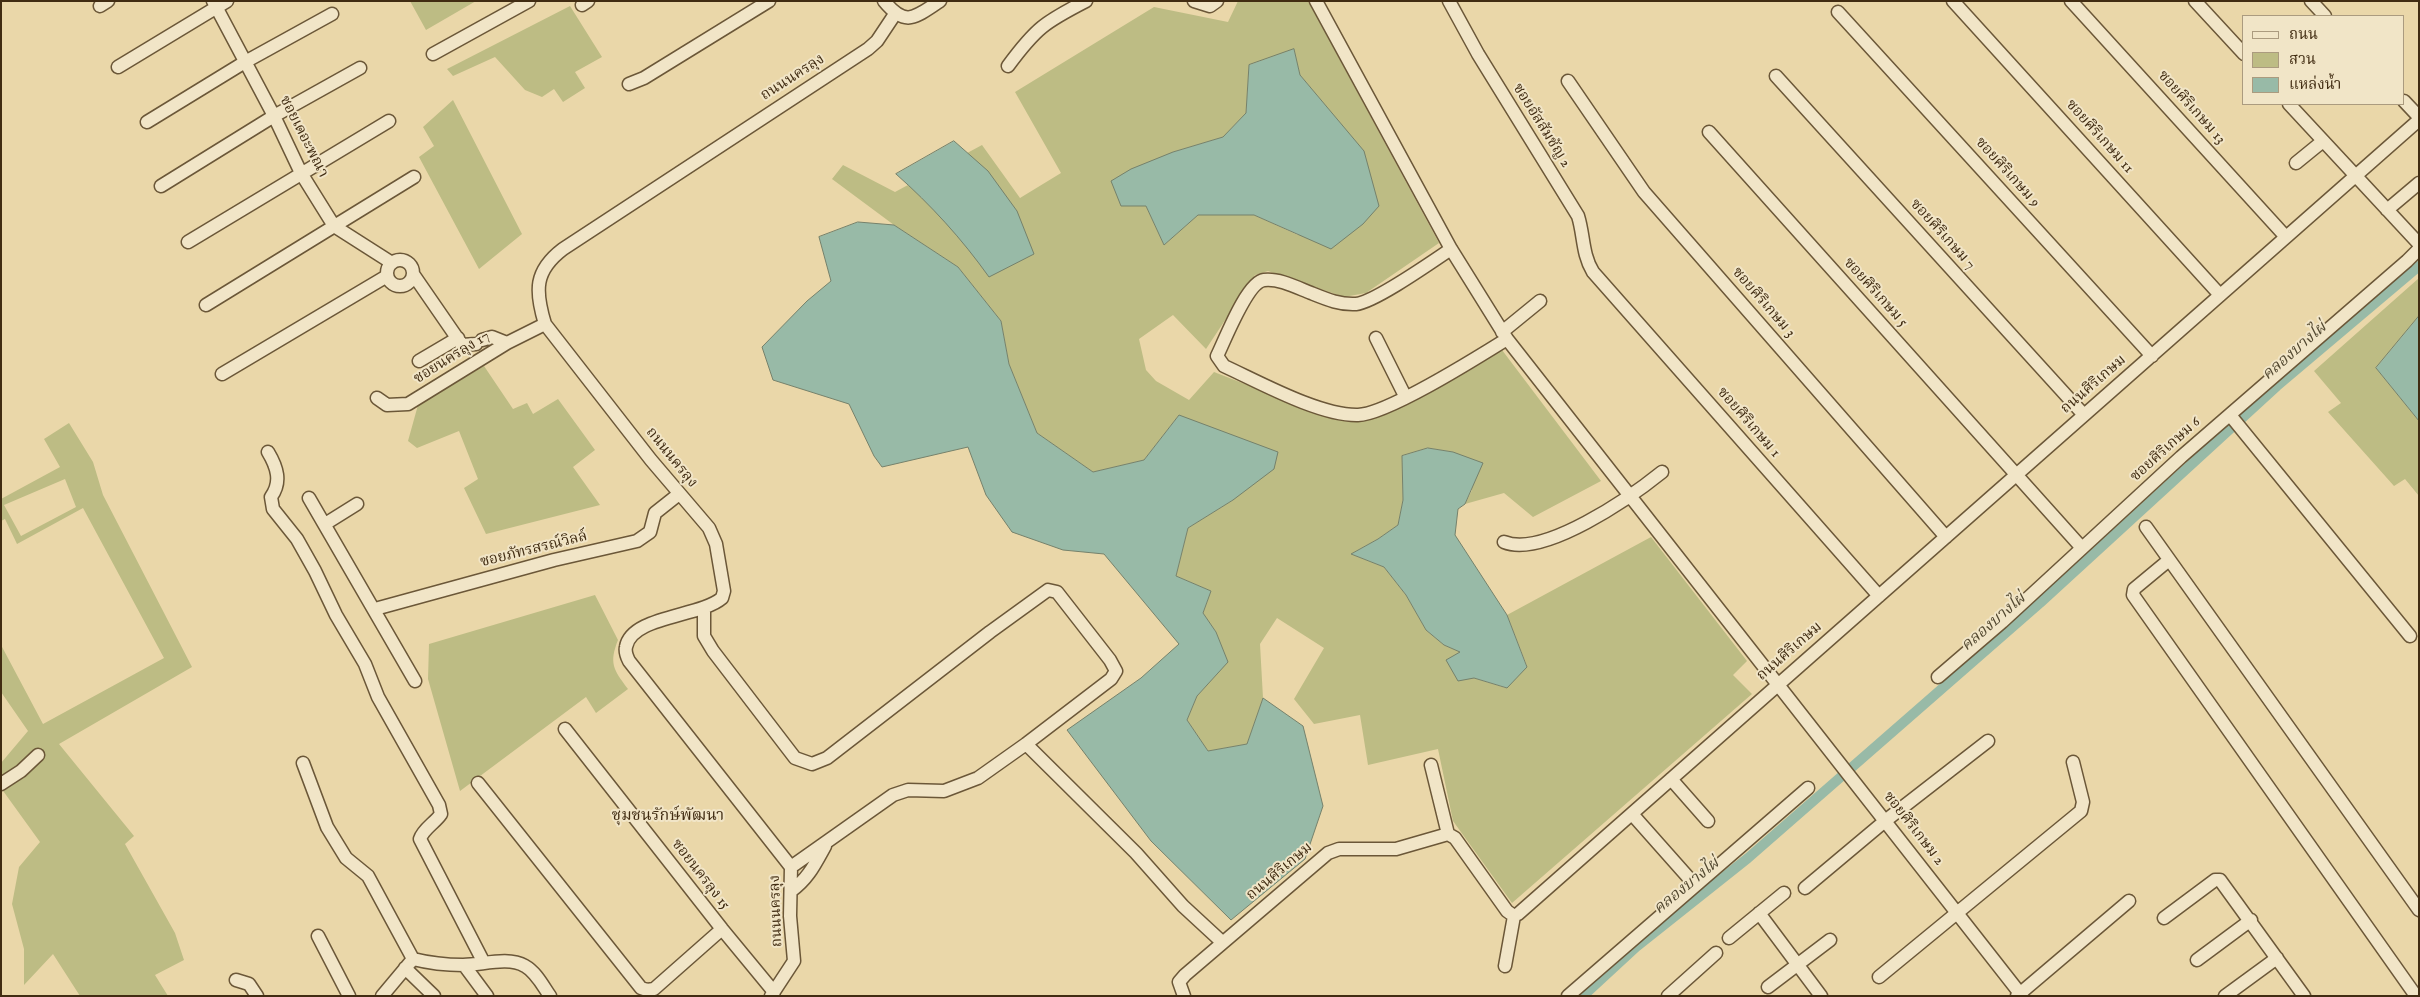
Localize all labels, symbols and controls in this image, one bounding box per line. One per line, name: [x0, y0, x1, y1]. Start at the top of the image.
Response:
legend: [2242, 15, 2405, 105]
text: ถนน: [2289, 25, 2318, 44]
text: สวน: [2289, 50, 2316, 69]
street label: ถนนนครลุง: [758, 51, 828, 105]
street label: ซอยศิริเกษม 13: [2153, 67, 2229, 149]
text: แหล่งน้ำ: [2289, 75, 2341, 94]
street label: ซอยอัสสัมชัญ 2: [1508, 81, 1574, 171]
street label: ซอยเดอะพณา: [275, 93, 331, 181]
street label: ซอยศิริเกษม 11: [2061, 96, 2137, 178]
street label: ซอยศิริเกษม 9: [1971, 134, 2043, 212]
street label: ซอยศิริเกษม 7: [1906, 196, 1978, 274]
street label: ซอยศิริเกษม 5: [1839, 255, 1911, 331]
street label: ซอยศิริเกษม 3: [1728, 264, 1798, 342]
water label: คลองบางไผ่: [2259, 319, 2331, 385]
street label: ซอยนครลุง 17: [411, 328, 493, 388]
street label: ถนนศิริเกษม: [2058, 352, 2130, 418]
street label: ซอยศิริเกษม 1: [1713, 384, 1783, 462]
street label: ซอยศิริเกษม 6: [2127, 414, 2205, 486]
street label: ถนนนครลุง: [641, 424, 701, 492]
street label: ซอยภัทรสรณ์วิลล์: [479, 528, 589, 572]
water label: คลองบางไผ่: [1958, 590, 2030, 656]
street label: ถนนศิริเกษม: [1754, 619, 1826, 685]
street label: ซอยศิริเกษม 2: [1879, 788, 1947, 870]
district label: ชุมชนรักษ์พัฒนา: [612, 807, 724, 827]
street label: ซอยนครลุง 15: [667, 836, 733, 914]
street label: ถนนศิริเกษม: [1243, 839, 1317, 905]
water label: คลองบางไผ่: [1650, 855, 1724, 919]
street label: ถนนนครลุง: [767, 875, 787, 947]

